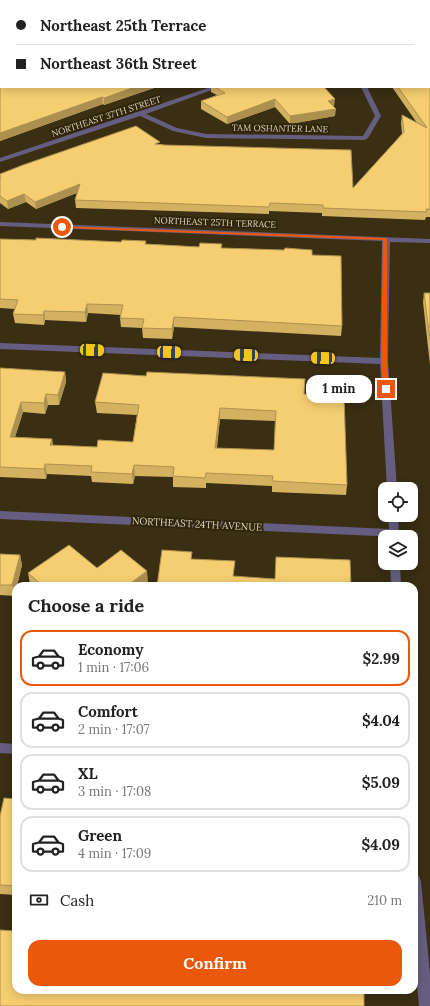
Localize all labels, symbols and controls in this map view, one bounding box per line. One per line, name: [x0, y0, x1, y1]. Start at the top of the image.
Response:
text: Northeast 25th Terrace: [40, 16, 206, 35]
text: Northeast 36th Street: [40, 54, 197, 73]
street label: NORTHEAST 37TH STREET: [50, 93, 162, 139]
street label: TAM OSHANTER LANE: [232, 122, 329, 134]
street label: NORTHEAST 25TH TERRACE: [154, 214, 277, 230]
route start: [53, 218, 71, 236]
car: [80, 344, 104, 356]
car: [157, 346, 181, 358]
car: [234, 349, 258, 361]
car: [311, 352, 335, 364]
callout: 1 min: [306, 375, 372, 403]
text: 1 min: [322, 380, 356, 397]
route end: [377, 380, 395, 398]
map controls: [378, 482, 418, 570]
button: locate: [378, 482, 418, 522]
street label: NORTHEAST 24TH AVENUE: [132, 514, 262, 534]
button: layers: [378, 530, 418, 570]
text: Choose a ride: [28, 594, 144, 617]
icon: car: [30, 640, 66, 676]
text: Economy: [78, 640, 143, 659]
text: $2.99: [362, 649, 400, 668]
text: 1 min · 17:06: [78, 659, 149, 676]
icon: car: [30, 702, 66, 738]
text: Comfort: [78, 702, 138, 721]
text: $4.04: [362, 711, 400, 730]
text: 2 min · 17:07: [78, 721, 149, 738]
icon: car: [30, 764, 66, 800]
text: XL: [78, 764, 98, 783]
text: $5.09: [362, 773, 400, 792]
text: 3 min · 17:08: [78, 783, 151, 800]
icon: car: [30, 826, 66, 862]
text: Green: [78, 826, 122, 845]
text: $4.09: [362, 835, 400, 854]
text: 4 min · 17:09: [78, 845, 151, 862]
icon: cash: [28, 889, 50, 911]
text: Cash: [60, 891, 94, 910]
text: 210 m: [367, 892, 402, 909]
button: Confirm: [28, 940, 402, 986]

